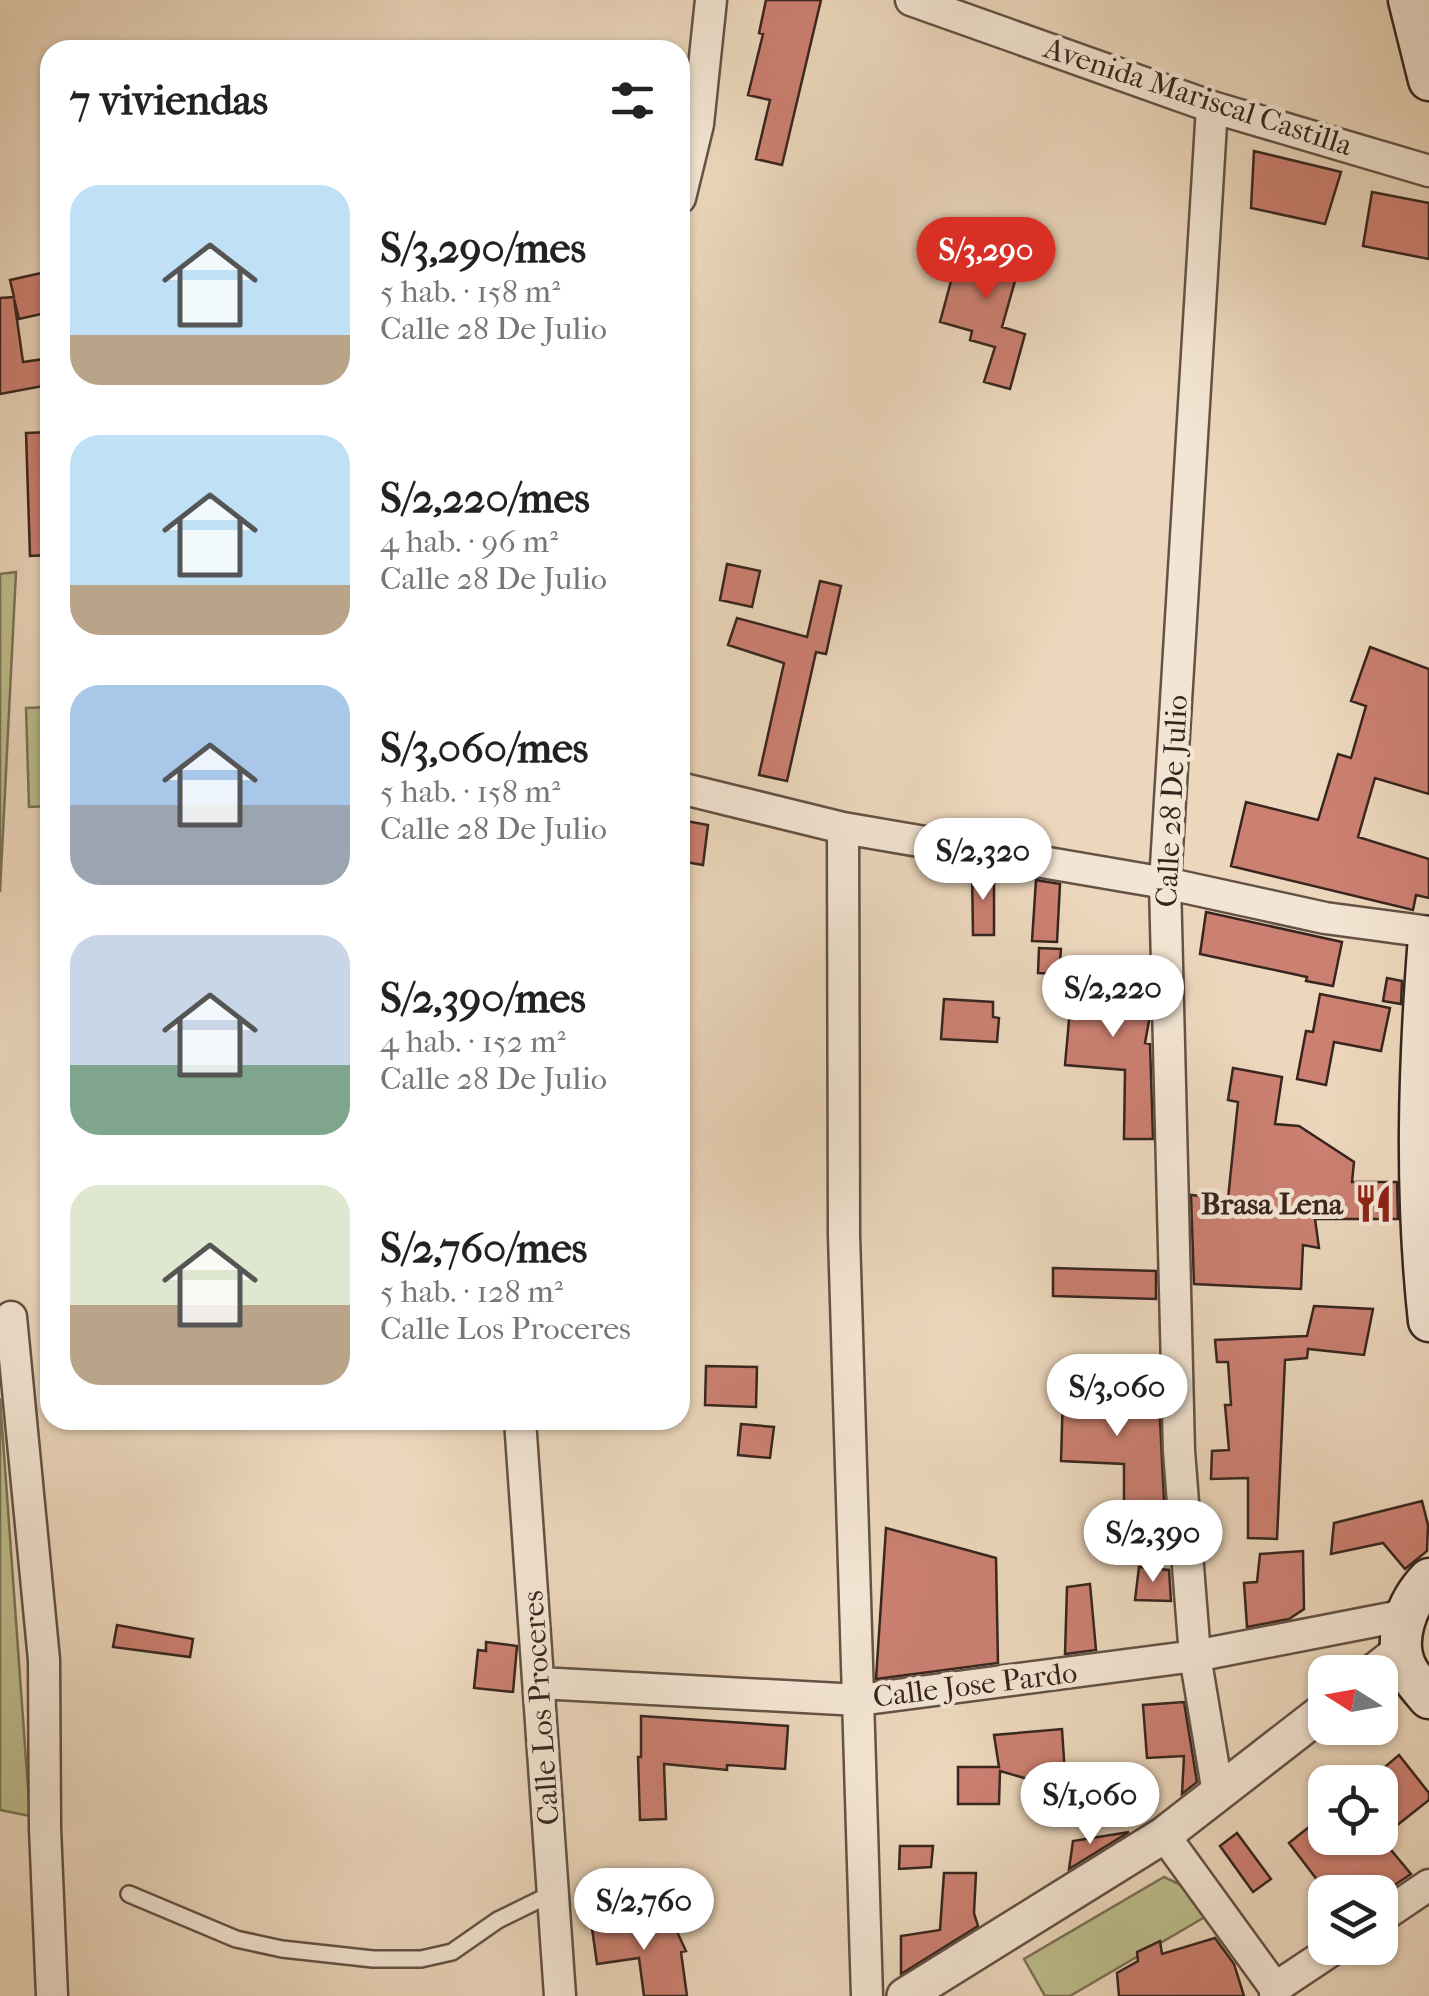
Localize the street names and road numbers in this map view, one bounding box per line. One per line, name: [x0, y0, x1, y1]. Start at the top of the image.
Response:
street label: Avenida Mariscal Castilla: [1039, 30, 1358, 164]
street label: Calle 28 De Julio: [1149, 694, 1195, 908]
street label: Calle Los Proceres: [515, 1590, 567, 1826]
street label: Calle Jose Pardo: [871, 1655, 1079, 1715]

